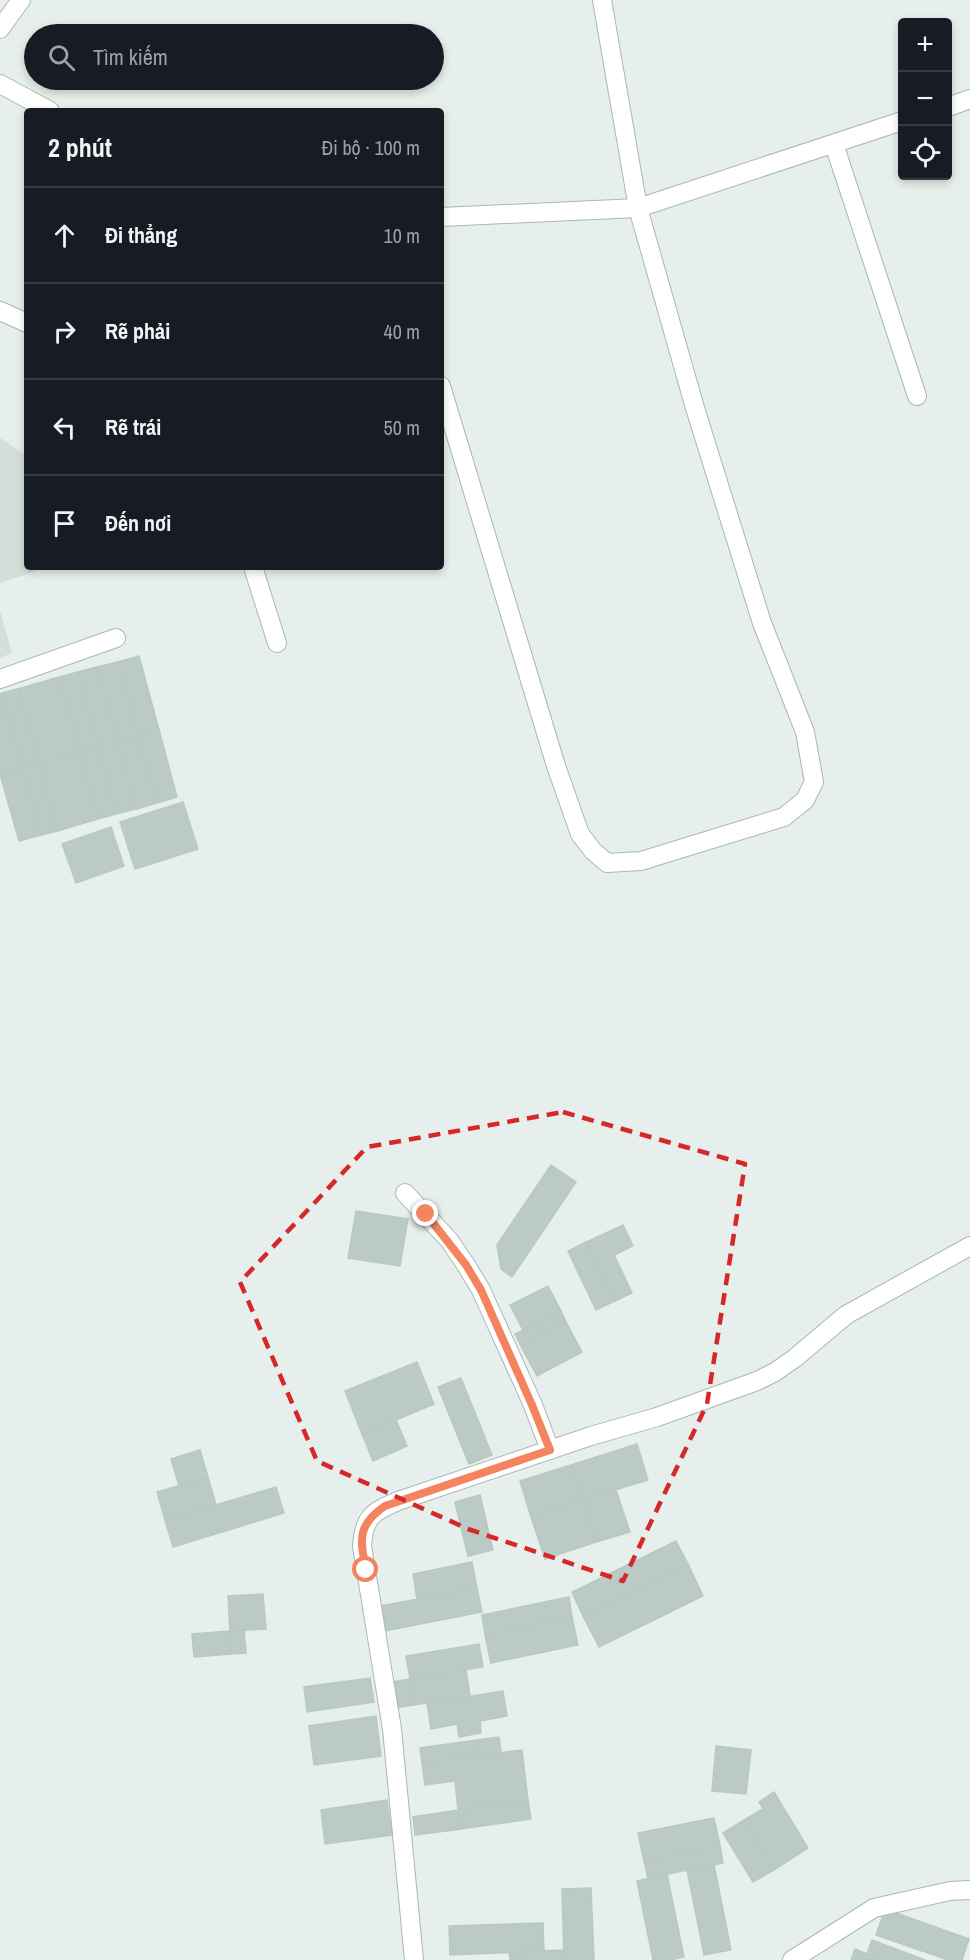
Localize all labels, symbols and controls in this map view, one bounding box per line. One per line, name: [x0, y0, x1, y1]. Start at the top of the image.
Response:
map controls: [898, 18, 952, 180]
button: +: [898, 18, 952, 72]
search box: [24, 24, 444, 90]
icon: search: [45, 41, 78, 74]
text: Tìm kiếm: [93, 42, 168, 72]
button: −: [898, 72, 952, 126]
button: locate: [898, 126, 952, 180]
text: 2 phút: [48, 130, 112, 165]
text: Đi bộ · 100 m: [322, 134, 420, 161]
icon: ahead: [48, 219, 81, 252]
text: Đi thẳng: [105, 220, 177, 250]
text: 10 m: [384, 222, 420, 249]
icon: right: [48, 315, 81, 348]
text: Rẽ phải: [105, 316, 170, 346]
text: 40 m: [384, 318, 420, 345]
icon: left: [48, 411, 81, 444]
text: Rẽ trái: [105, 412, 161, 442]
text: 50 m: [384, 414, 420, 441]
icon: arrive: [48, 507, 81, 540]
text: Đến nơi: [105, 508, 171, 538]
route end: [412, 1200, 438, 1226]
route start: [352, 1556, 378, 1582]

